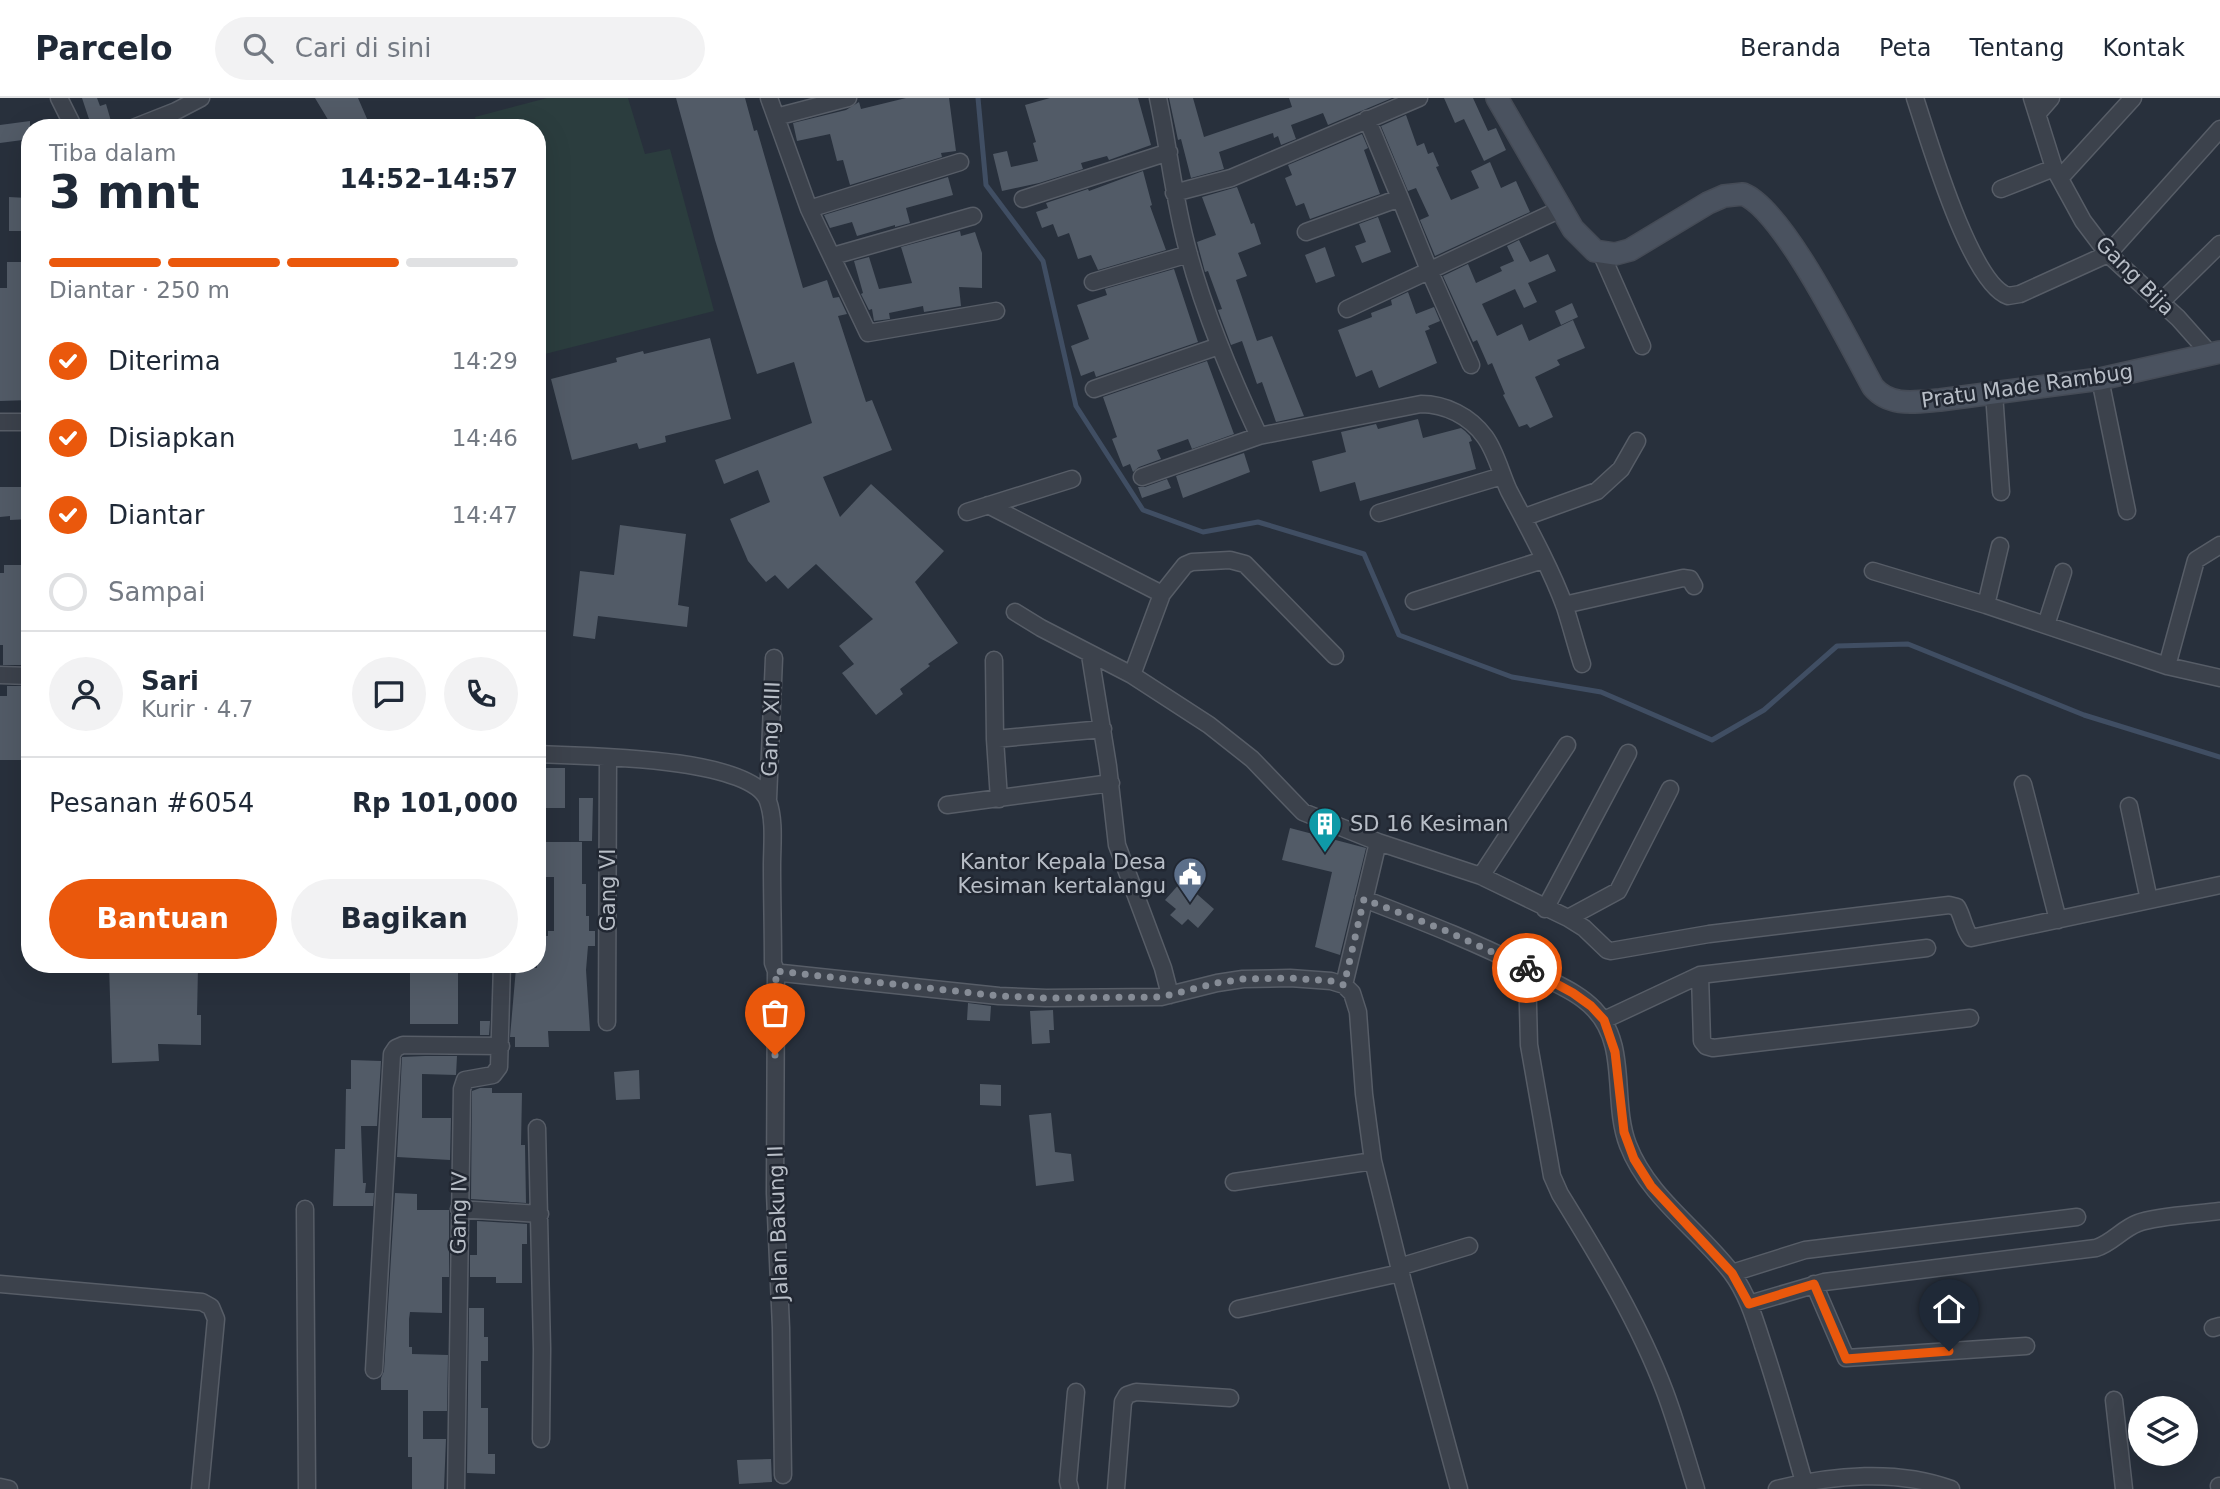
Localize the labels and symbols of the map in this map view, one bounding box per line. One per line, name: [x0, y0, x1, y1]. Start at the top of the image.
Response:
street label: Gang Bija: [2091, 232, 2179, 320]
street label: Pratu Made Rambug: [1920, 359, 2134, 413]
street label: Gang XIII: [757, 681, 785, 777]
building icon: SD 16 Kesiman: [1306, 805, 1344, 854]
place label: SD 16 Kesiman: [1350, 812, 1509, 836]
street label: Gang VI: [596, 848, 620, 932]
place label: Kantor Kepala Desa Kesiman kertalangu: [958, 850, 1166, 898]
public building icon: Kantor Kepala Desa Kesiman kertalangu: [1171, 855, 1209, 904]
courier: [1492, 933, 1562, 1003]
pin: [745, 983, 805, 1055]
street label: Jalan Bakung II: [763, 1145, 793, 1303]
street label: Gang IV: [446, 1171, 472, 1255]
pin: [1919, 1279, 1979, 1351]

